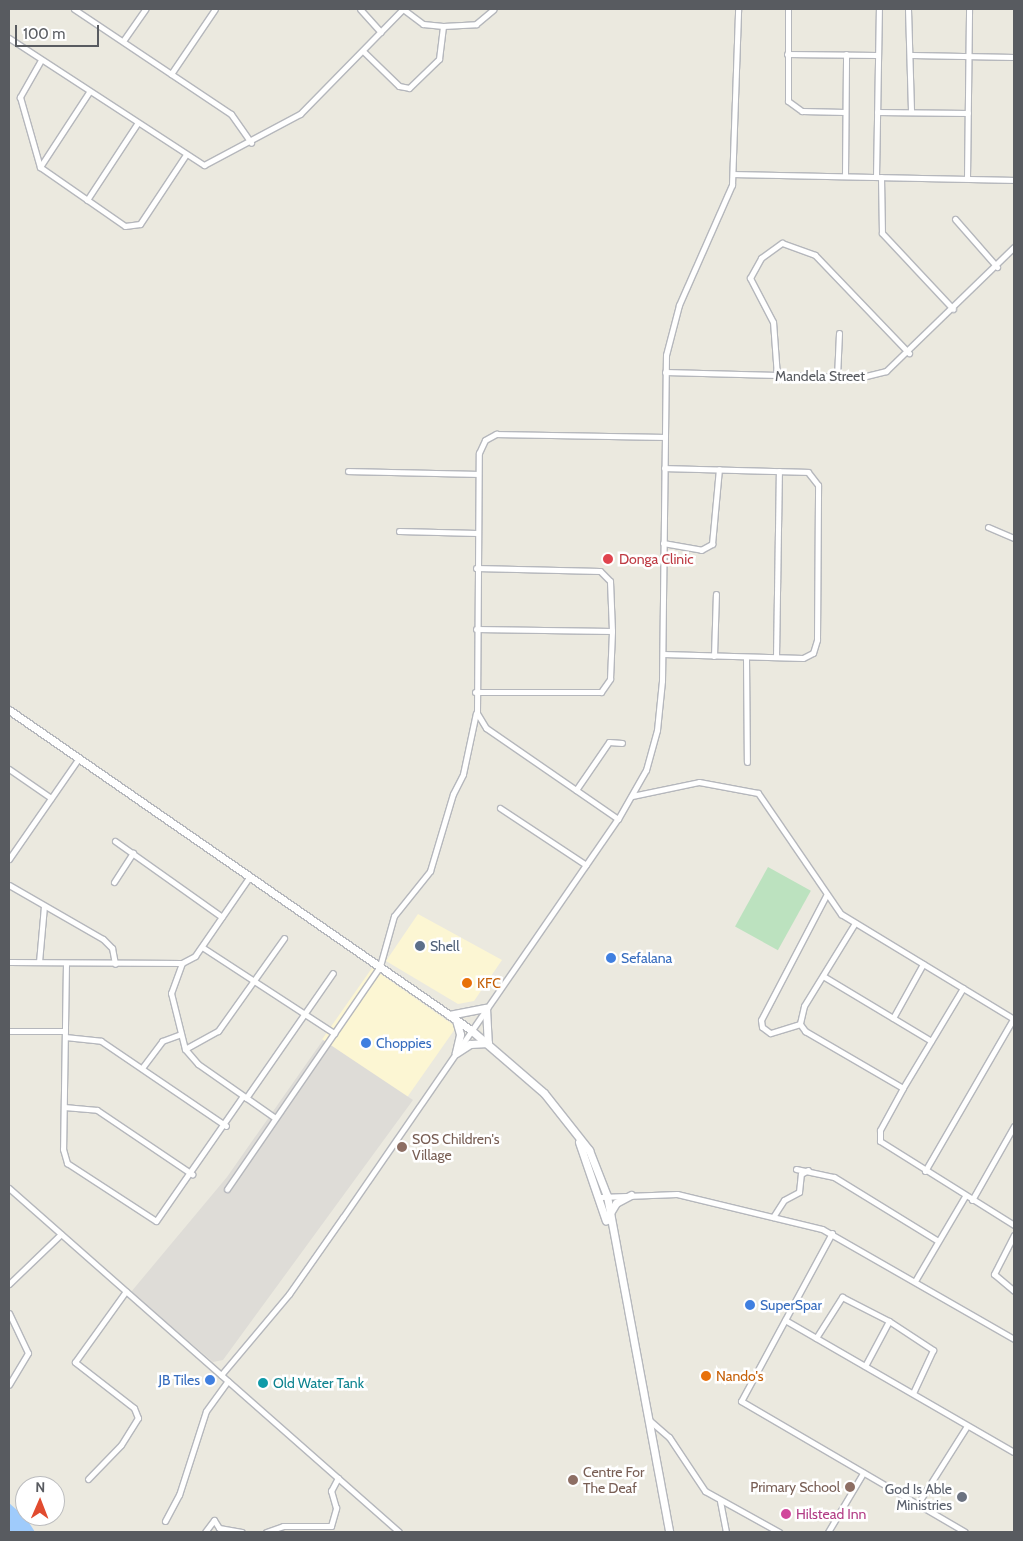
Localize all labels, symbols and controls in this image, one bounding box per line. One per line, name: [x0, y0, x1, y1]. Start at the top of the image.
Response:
scale bar: [18, 15, 101, 47]
text: 100 m: [23, 25, 65, 43]
street label: Mandela Street: [775, 368, 865, 384]
place label: Donga Clinic: [619, 551, 694, 567]
marker: Donga Clinic: [601, 552, 615, 566]
place label: Shell: [430, 938, 459, 954]
marker: Shell: [414, 940, 426, 952]
place label: Sefalana: [621, 950, 672, 966]
marker: Sefalana: [605, 952, 617, 964]
place label: KFC: [477, 975, 501, 991]
marker: KFC: [461, 977, 473, 989]
place label: Choppies: [376, 1035, 431, 1051]
marker: Choppies: [360, 1037, 372, 1049]
place label: SOS Children's Village: [412, 1131, 499, 1164]
marker: SOS Children's Village: [396, 1141, 408, 1153]
place label: SuperSpar: [760, 1297, 822, 1313]
marker: SuperSpar: [744, 1299, 756, 1311]
place label: Nando's: [716, 1368, 763, 1384]
marker: Nando's: [700, 1370, 712, 1382]
place label: JB Tiles: [158, 1372, 200, 1388]
marker: JB Tiles: [204, 1374, 216, 1386]
place label: Old Water Tank: [273, 1375, 364, 1391]
marker: Old Water Tank: [257, 1377, 269, 1389]
place label: Centre For The Deaf: [583, 1464, 644, 1496]
marker: Centre For The Deaf: [567, 1474, 579, 1486]
north arrow: [15, 1476, 65, 1526]
text: N: [35, 1478, 45, 1496]
place label: Primary School: [750, 1479, 840, 1495]
marker: Primary School: [844, 1481, 856, 1493]
place label: God Is Able Ministries: [885, 1481, 952, 1514]
marker: God Is Able Ministries: [956, 1491, 968, 1503]
place label: Hilstead Inn: [796, 1506, 866, 1522]
marker: Hilstead Inn: [780, 1508, 792, 1520]

